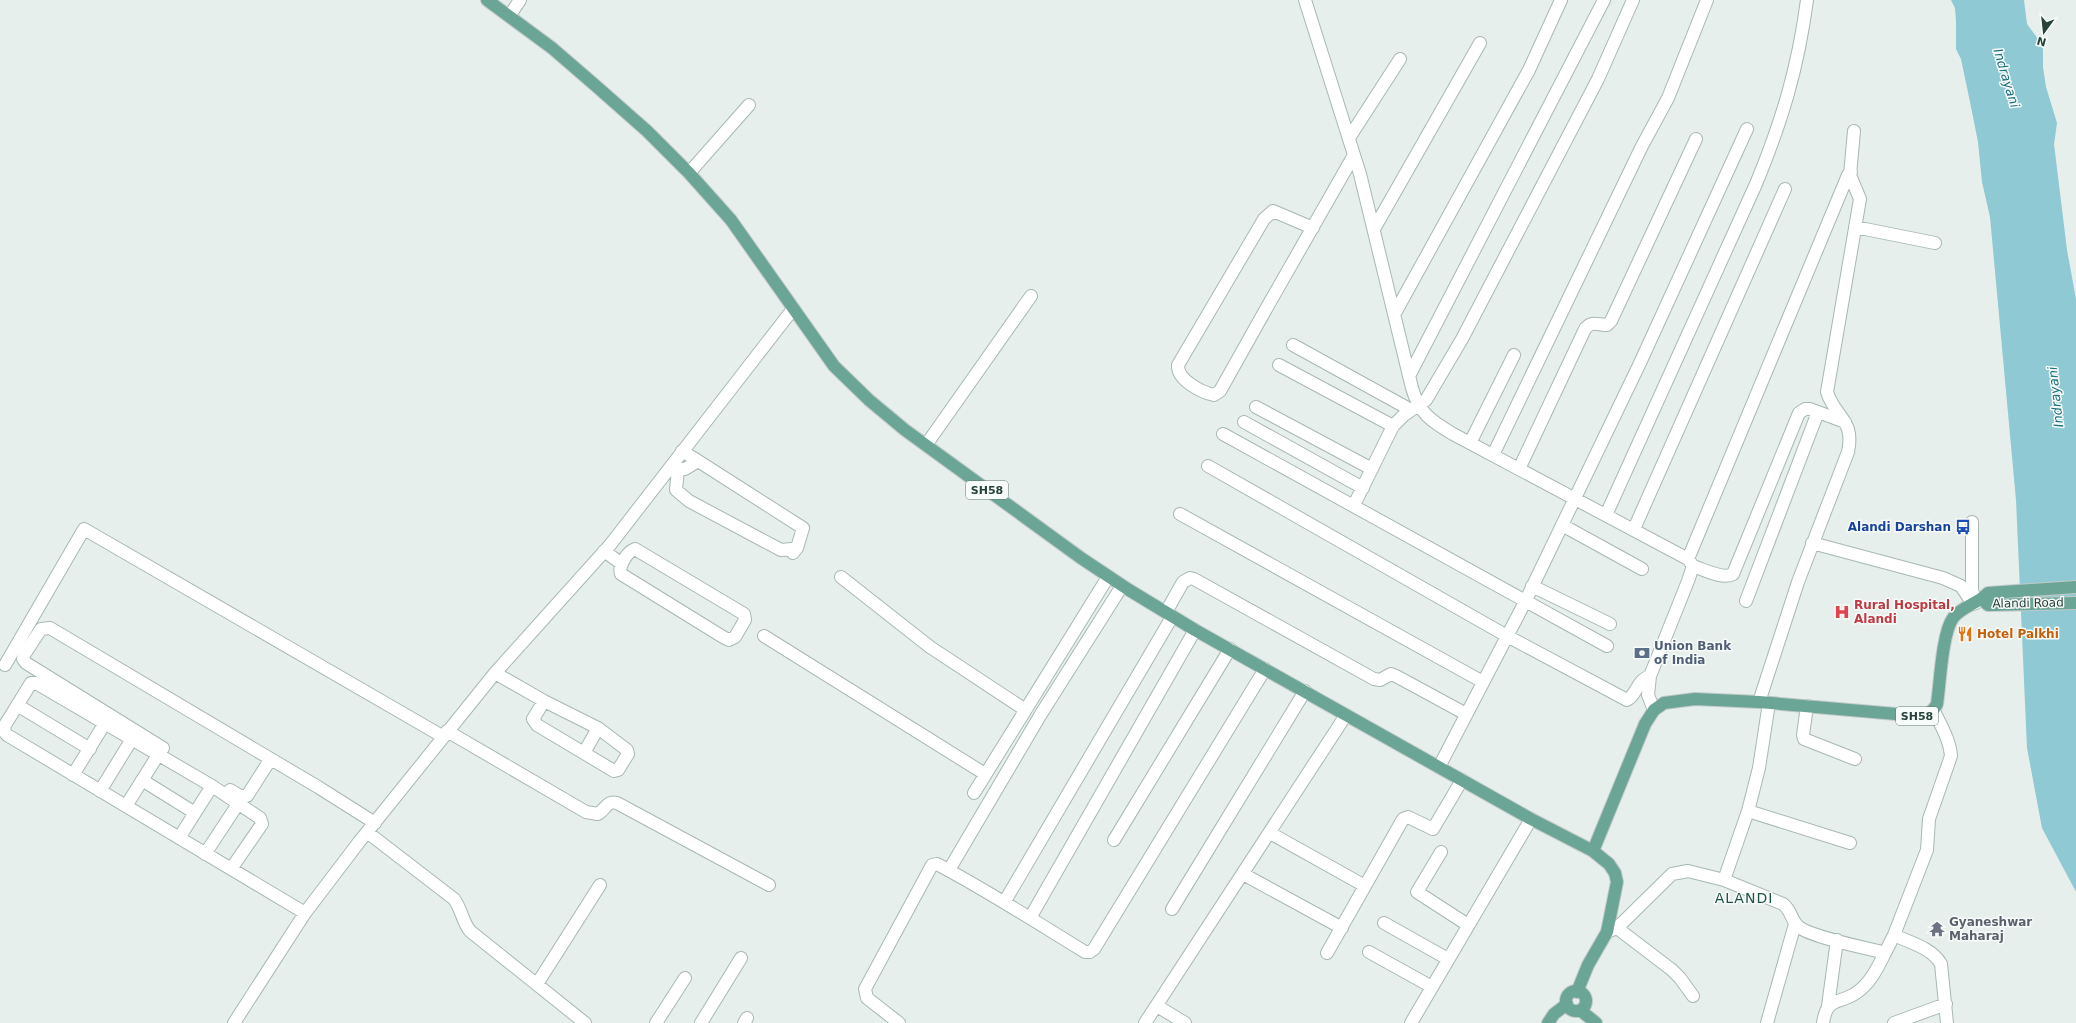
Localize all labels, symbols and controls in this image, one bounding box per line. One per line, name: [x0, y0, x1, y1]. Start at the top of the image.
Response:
north arrow: [2024, 12, 2064, 52]
text: N: [2035, 34, 2048, 49]
water label: Indrayani: [1990, 47, 2023, 110]
water label: Indrayani: [2045, 365, 2066, 428]
road number: SH58: [966, 481, 1008, 499]
bus stop icon: Alandi Darshan: [1954, 518, 1972, 536]
place label: Alandi Darshan: [1848, 520, 1951, 534]
street label: Alandi Road: [1992, 595, 2064, 611]
place label: Rural Hospital, Alandi: [1854, 598, 1955, 626]
hospital icon: Rural Hospital, Alandi: [1833, 603, 1851, 621]
restaurant icon: Hotel Palkhi: [1956, 625, 1974, 643]
place label: Hotel Palkhi: [1977, 627, 2059, 641]
place label: Union Bank of India: [1654, 639, 1732, 667]
bank icon: Union Bank of India: [1633, 644, 1651, 662]
road number: SH58: [1896, 707, 1938, 725]
district label: ALANDI: [1715, 890, 1773, 906]
place label: Gyaneshwar Maharaj: [1949, 915, 2032, 943]
temple icon: Gyaneshwar Maharaj: [1928, 920, 1946, 938]

